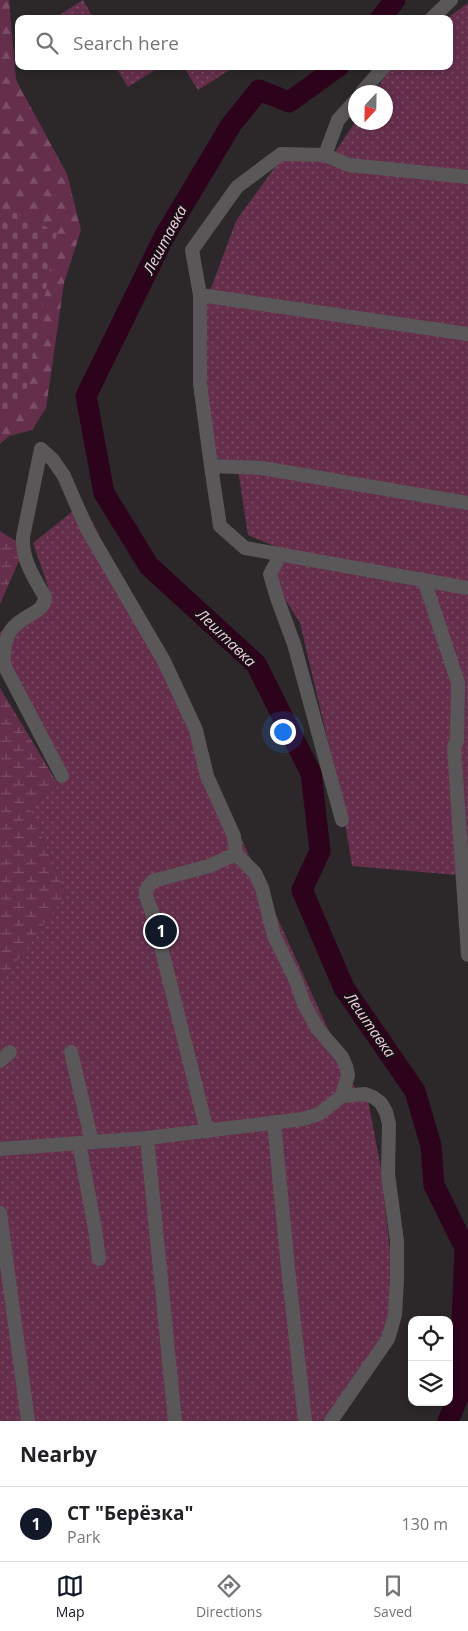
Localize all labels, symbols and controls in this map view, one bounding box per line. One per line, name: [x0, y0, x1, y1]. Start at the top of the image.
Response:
search box: [15, 15, 453, 70]
icon: search: [33, 29, 61, 57]
text: Search here: [73, 30, 179, 56]
north arrow: [348, 85, 393, 130]
water label: Лештавка: [137, 201, 191, 278]
water label: Лештавка: [192, 603, 261, 671]
your location: [270, 719, 296, 745]
pin: 1: [145, 912, 177, 950]
water label: Лештавка: [340, 987, 401, 1062]
map controls: [408, 1316, 453, 1406]
button: locate: [408, 1316, 453, 1361]
button: layers: [408, 1361, 453, 1406]
text: Nearby: [20, 1440, 97, 1468]
text: СТ "Берёзка": [67, 1500, 193, 1526]
text: 1: [31, 1513, 41, 1535]
text: 130 m: [402, 1513, 448, 1535]
text: Park: [67, 1526, 100, 1548]
tab: Map: [56, 1572, 85, 1621]
tab: Directions: [196, 1572, 262, 1621]
tab: Saved: [373, 1572, 412, 1621]

